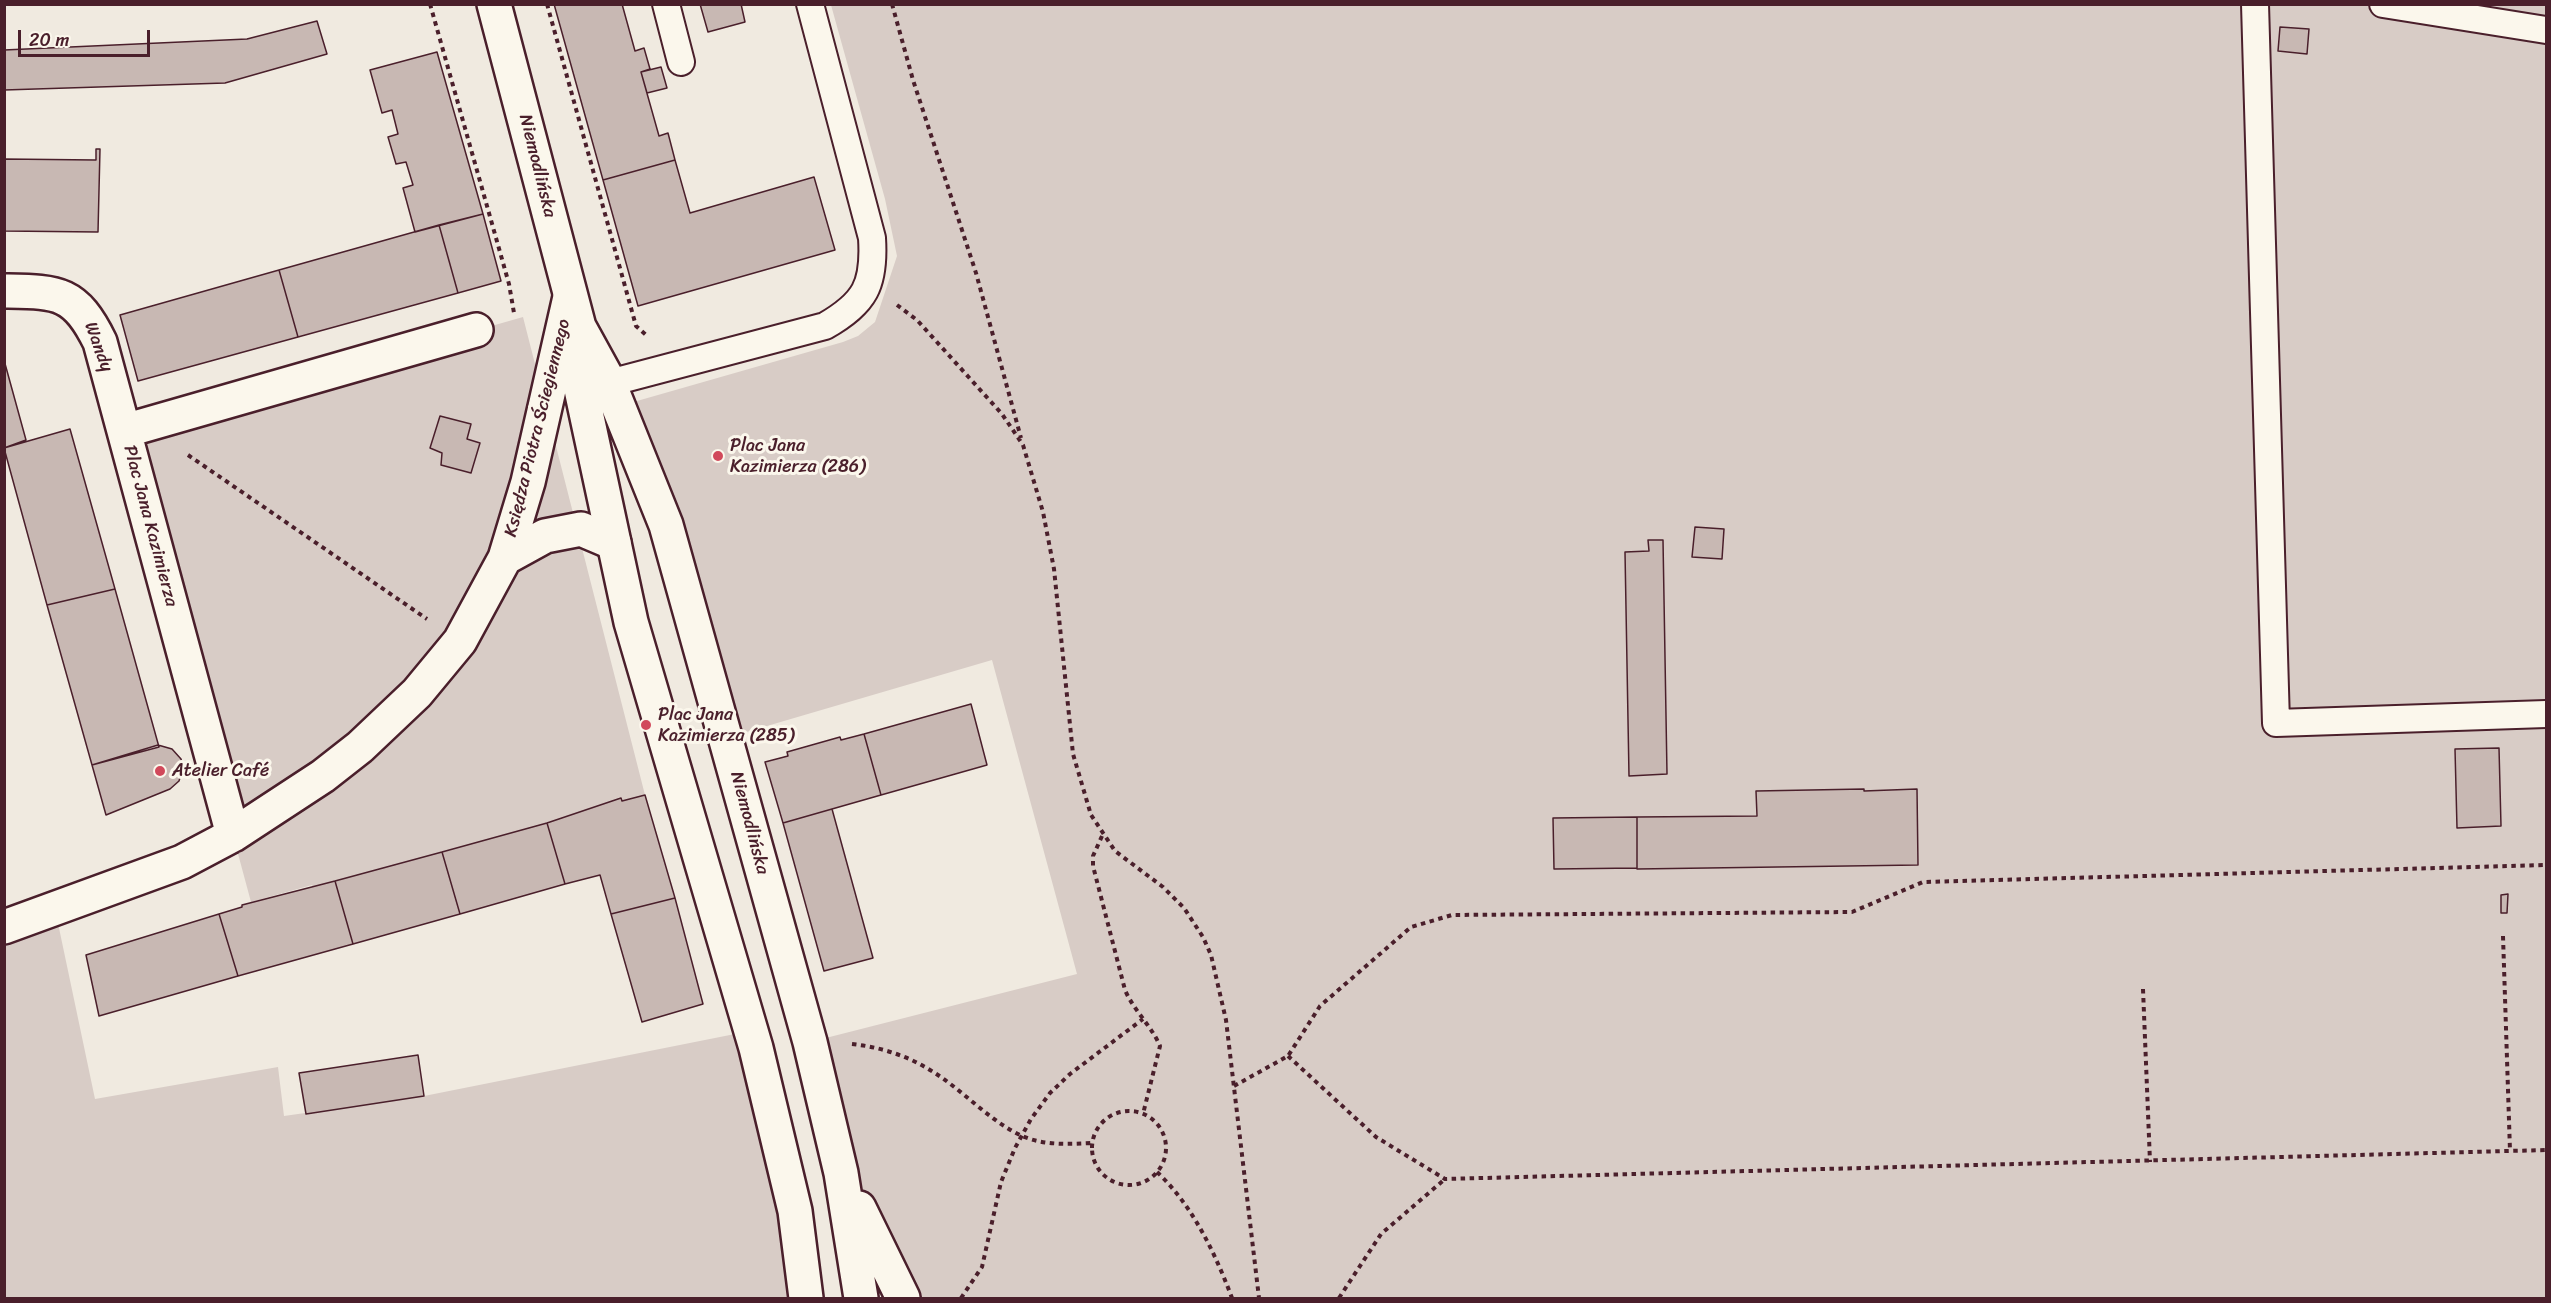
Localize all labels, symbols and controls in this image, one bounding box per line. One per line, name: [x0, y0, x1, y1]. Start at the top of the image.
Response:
scale bar: [21, 18, 153, 56]
text: 20 m: [29, 24, 69, 56]
street label: Niemodlińska: [514, 112, 560, 220]
street label: Księdza Piotra Ściegiennego: [500, 317, 576, 539]
street label: Wandy: [79, 319, 117, 375]
place label: Plac Jana Kazimierza (286): [730, 435, 865, 478]
street label: Plac Jana Kazimierza: [118, 443, 182, 609]
marker: Plac Jana Kazimierza (286): [711, 449, 725, 463]
place label: Plac Jana Kazimierza (285): [658, 704, 794, 746]
marker: Plac Jana Kazimierza (285): [639, 718, 653, 732]
place label: Atelier Café: [172, 760, 269, 782]
marker: Atelier Café: [153, 764, 167, 778]
street label: Niemodlińska: [725, 769, 773, 877]

